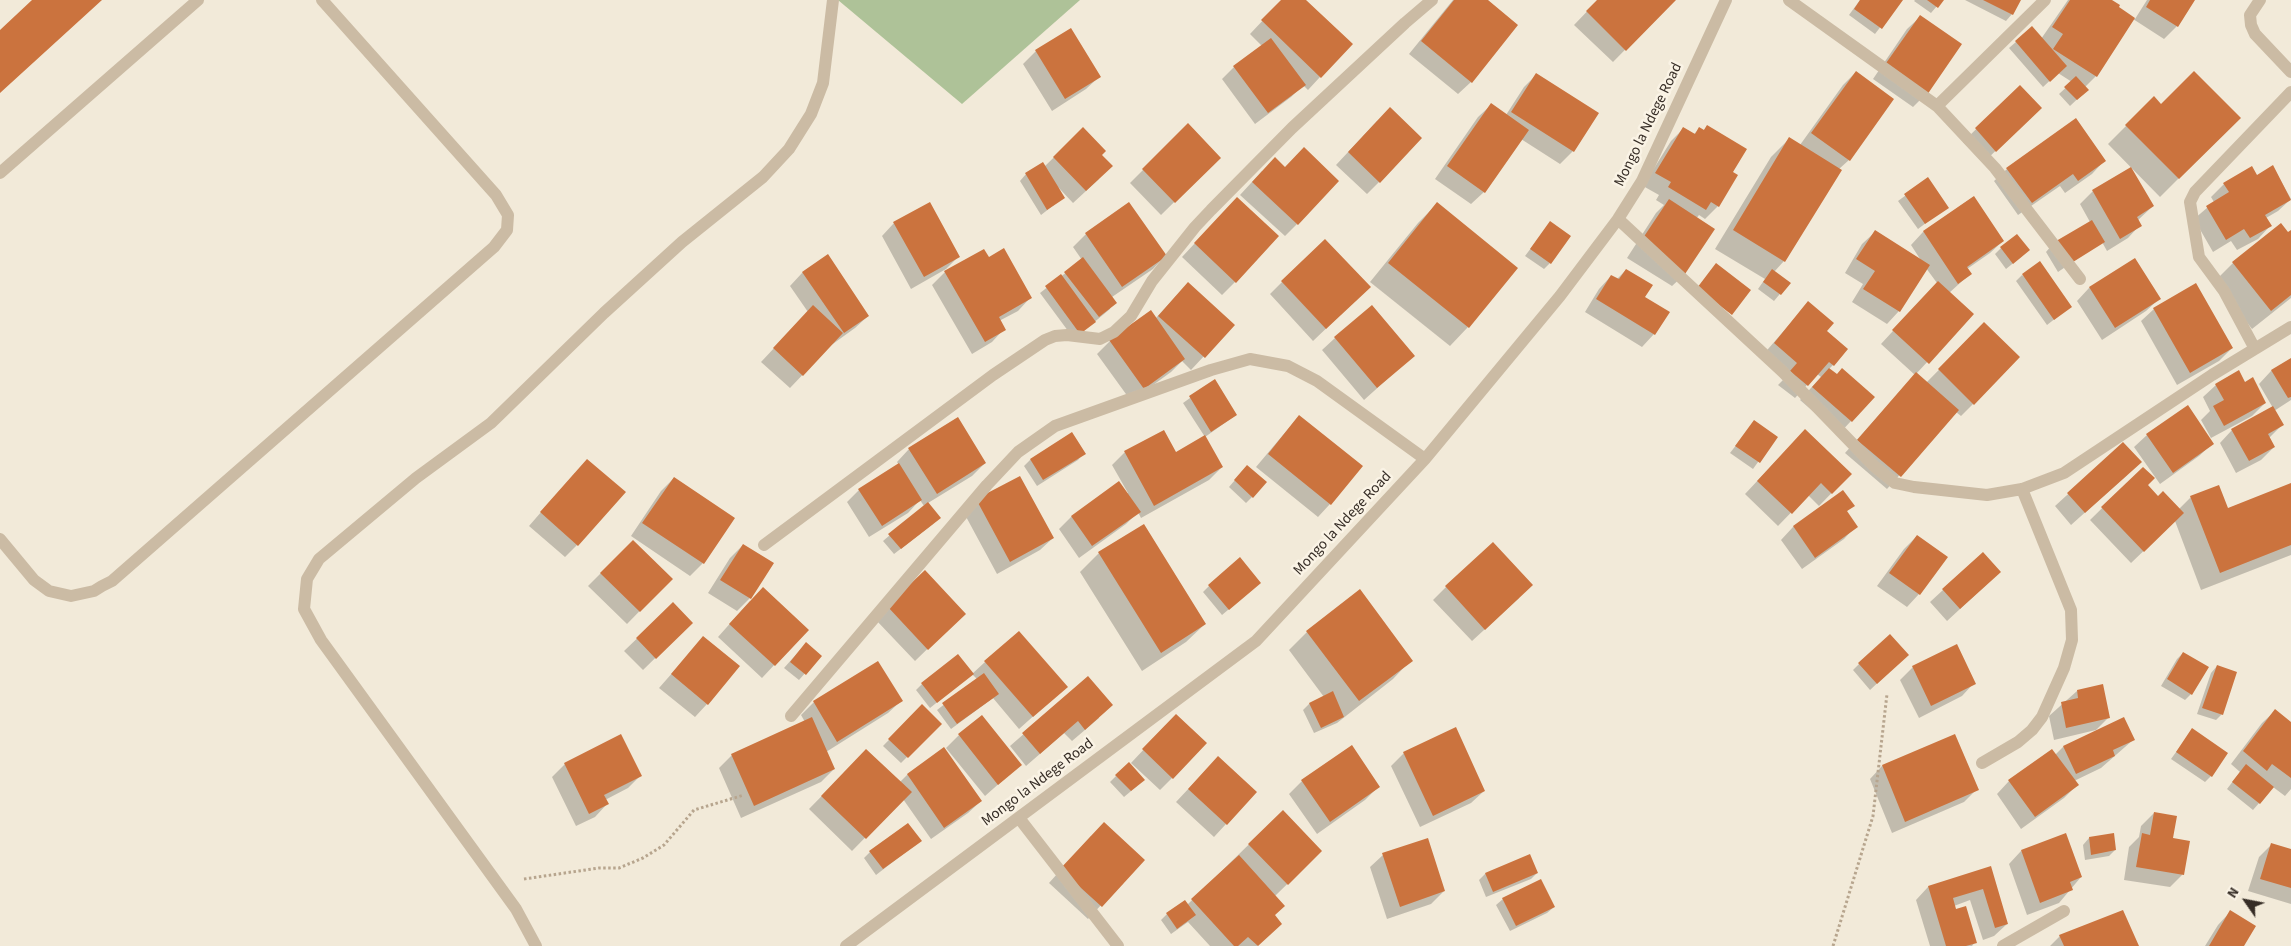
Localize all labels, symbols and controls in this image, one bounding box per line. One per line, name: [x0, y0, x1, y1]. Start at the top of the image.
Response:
street label: Mongo la Ndege Road: [1611, 60, 1687, 190]
street label: Mongo la Ndege Road: [1290, 468, 1396, 580]
street label: Mongo la Ndege Road: [979, 735, 1097, 831]
north arrow: [2221, 876, 2271, 926]
text: N: [2222, 883, 2244, 902]

